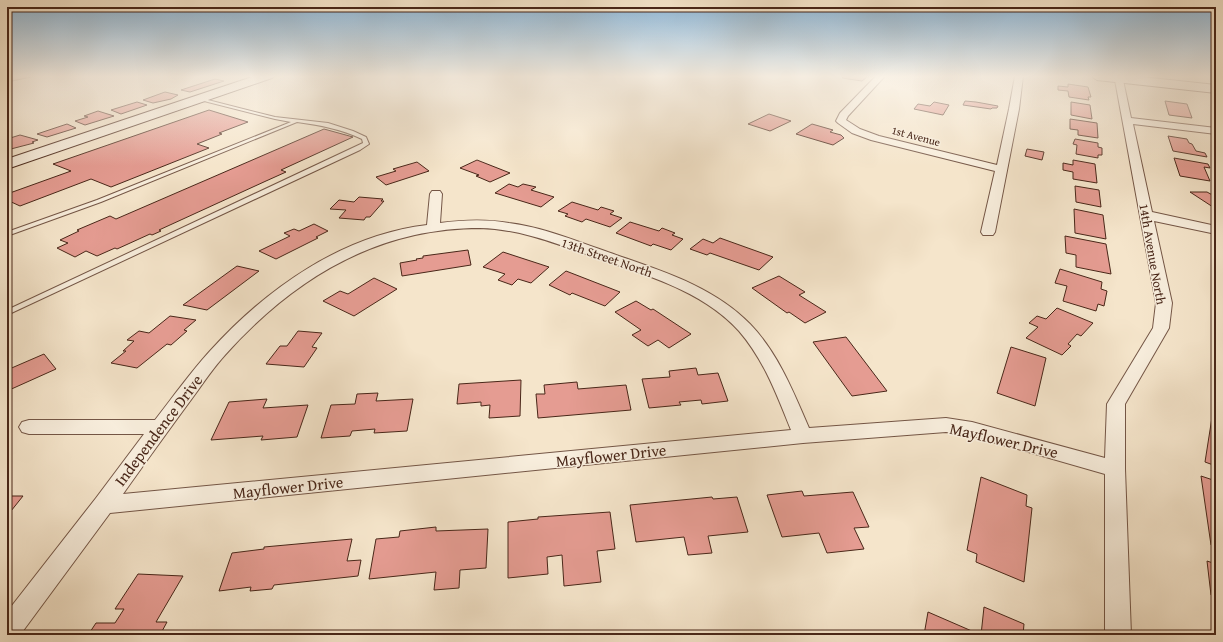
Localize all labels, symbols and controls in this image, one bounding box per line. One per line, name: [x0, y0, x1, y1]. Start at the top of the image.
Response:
street label: 1st Avenue: [890, 122, 942, 150]
street label: 14th Avenue North: [1134, 202, 1171, 307]
street label: 13th Street North: [559, 233, 656, 282]
street label: Independence Drive: [108, 369, 208, 491]
street label: Mayflower Drive: [947, 416, 1061, 464]
street label: Mayflower Drive: [555, 437, 667, 473]
street label: Mayflower Drive: [232, 469, 344, 505]

